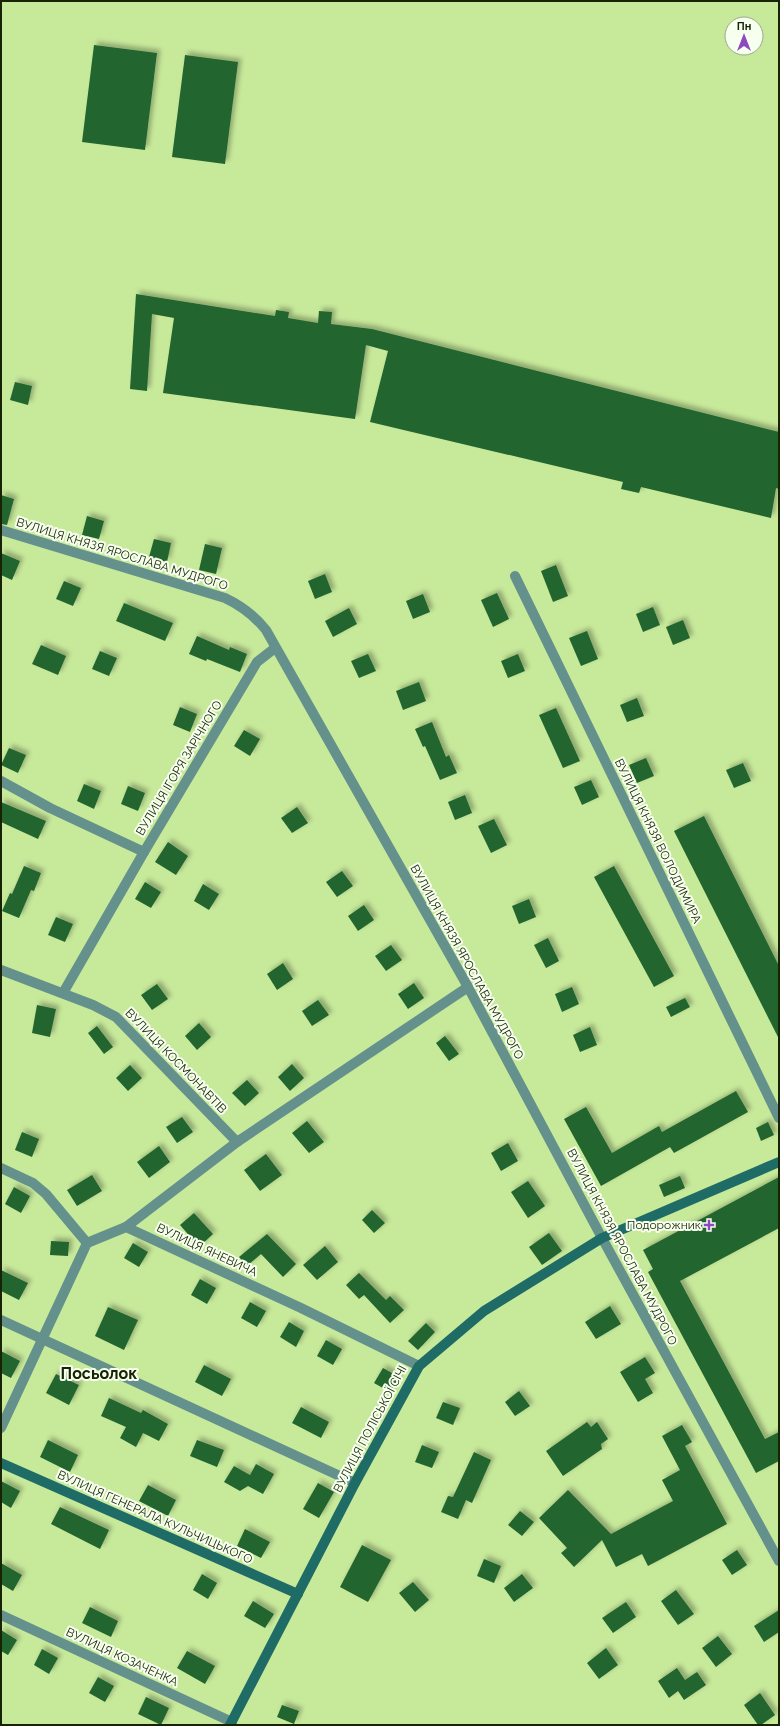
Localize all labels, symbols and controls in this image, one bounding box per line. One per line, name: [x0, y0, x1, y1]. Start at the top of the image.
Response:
north arrow: [724, 16, 764, 56]
text: Пн: [737, 20, 751, 33]
street label: ВУЛИЦЯ КНЯЗЯ ЯРОСЛАВА МУДРОГО: [15, 515, 229, 593]
street label: ВУЛИЦЯ ІГОРЯ ЗАРІЧНОГО: [133, 698, 225, 838]
street label: ВУЛИЦЯ КНЯЗЯ ВОЛОДИМИРА: [612, 756, 704, 926]
street label: ВУЛИЦЯ КНЯЗЯ ЯРОСЛАВА МУДРОГО: [407, 862, 527, 1062]
street label: ВУЛИЦЯ КОСМОНАВТІВ: [122, 1006, 230, 1116]
street label: ВУЛИЦЯ КНЯЗЯ ЯРОСЛАВА МУДРОГО: [564, 1146, 680, 1348]
place label: Подорожник: [627, 1218, 701, 1232]
marker: Подорожник: [704, 1220, 714, 1230]
street label: ВУЛИЦЯ ЯНЕВИЧА: [154, 1221, 260, 1279]
street label: ВУЛИЦЯ ПОЛІСЬКОЇ СІЧІ: [331, 1363, 409, 1495]
district label: Посьолок: [61, 1364, 137, 1383]
street label: ВУЛИЦЯ ГЕНЕРАЛА КУЛЬЧИЦЬКОГО: [55, 1467, 255, 1567]
street label: ВУЛИЦЯ КОЗАЧЕНКА: [64, 1625, 180, 1689]

